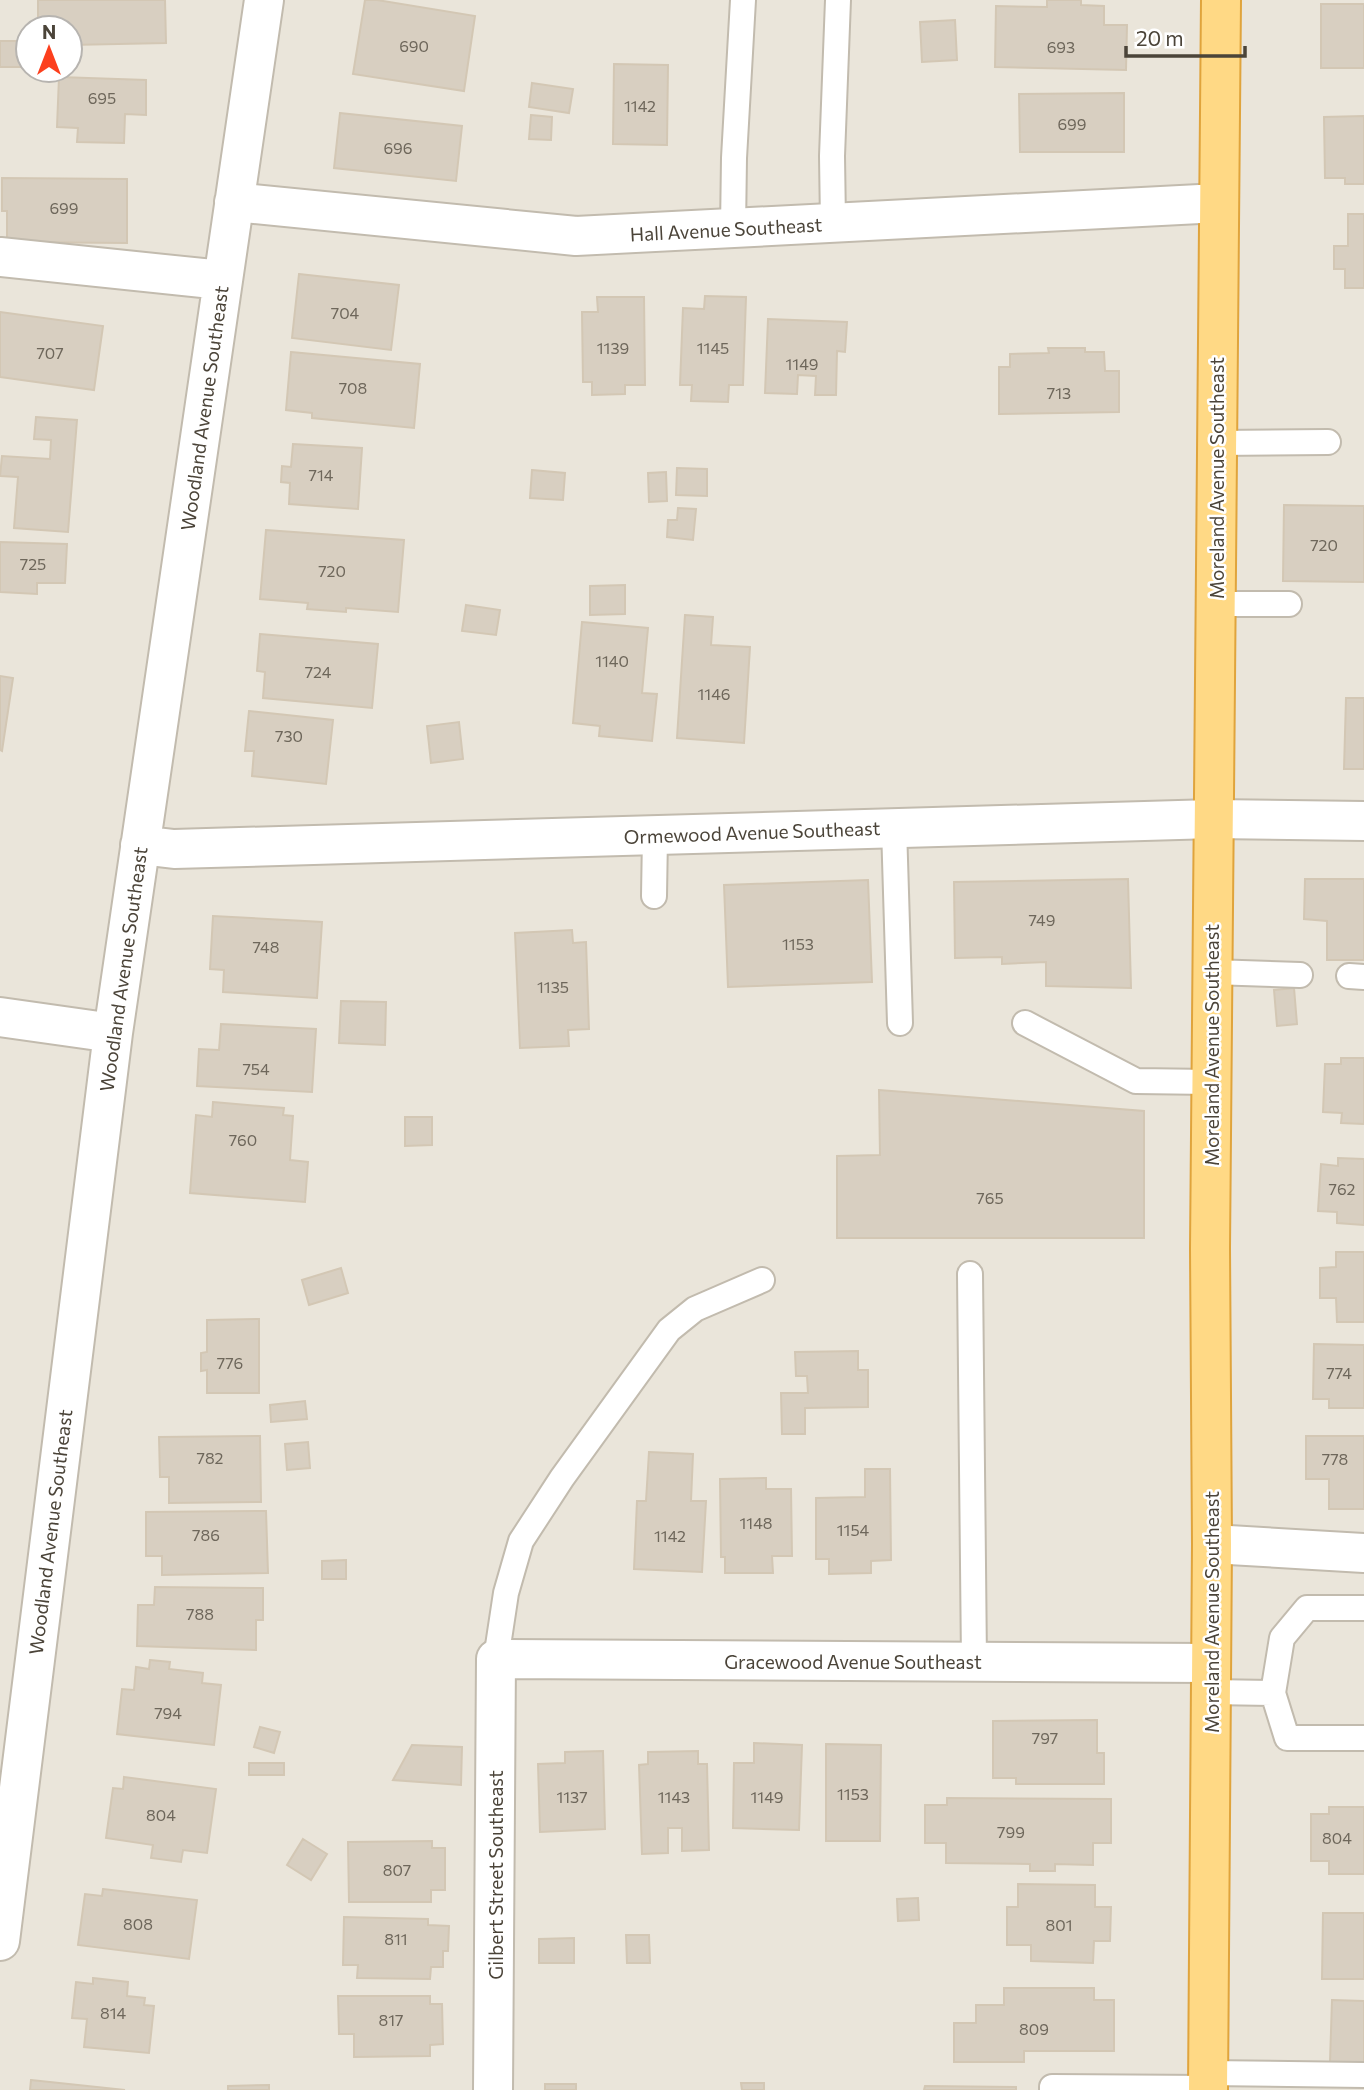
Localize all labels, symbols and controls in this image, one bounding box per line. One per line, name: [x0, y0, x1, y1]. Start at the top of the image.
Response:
north arrow: [14, 14, 84, 84]
scale bar: [1126, 14, 1245, 58]
text: N: [42, 20, 56, 43]
text: 20 m: [1136, 25, 1184, 50]
house number: 690: [399, 36, 429, 55]
house number: 693: [1047, 37, 1075, 56]
house number: 695: [88, 88, 116, 107]
house number: 1142: [624, 96, 656, 115]
house number: 699: [1058, 114, 1086, 133]
house number: 696: [384, 138, 412, 157]
house number: 699: [50, 198, 78, 217]
street label: Hall Avenue Southeast: [629, 212, 823, 246]
street label: Woodland Avenue Southeast: [175, 284, 233, 532]
house number: 704: [331, 303, 360, 322]
house number: 1139: [597, 338, 629, 357]
house number: 1145: [697, 338, 729, 357]
house number: 707: [36, 343, 64, 362]
house number: 1149: [786, 354, 819, 373]
street label: Moreland Avenue Southeast: [1205, 357, 1228, 599]
house number: 708: [339, 378, 367, 397]
house number: 713: [1047, 383, 1071, 402]
house number: 714: [309, 465, 334, 484]
house number: 720: [1310, 535, 1338, 554]
house number: 725: [20, 554, 46, 573]
house number: 720: [318, 561, 346, 580]
house number: 1140: [595, 651, 629, 670]
house number: 724: [305, 662, 332, 681]
house number: 1146: [698, 684, 731, 703]
house number: 730: [275, 726, 303, 745]
street label: Ormewood Avenue Southeast: [623, 816, 881, 848]
street label: Woodland Avenue Southeast: [94, 845, 152, 1093]
house number: 749: [1029, 910, 1055, 929]
street label: Moreland Avenue Southeast: [1200, 924, 1223, 1166]
house number: 1153: [782, 934, 814, 953]
house number: 748: [253, 937, 279, 956]
house number: 1135: [537, 977, 569, 996]
house number: 754: [242, 1059, 270, 1078]
house number: 760: [229, 1130, 257, 1149]
house number: 762: [1329, 1179, 1356, 1198]
house number: 765: [976, 1188, 1004, 1207]
house number: 776: [217, 1353, 243, 1372]
house number: 774: [1326, 1363, 1352, 1382]
street label: Woodland Avenue Southeast: [24, 1408, 76, 1656]
house number: 782: [197, 1448, 224, 1467]
house number: 778: [1322, 1449, 1348, 1468]
street label: Moreland Avenue Southeast: [1200, 1491, 1223, 1733]
house number: 1148: [740, 1513, 773, 1532]
house number: 1154: [837, 1520, 870, 1539]
house number: 786: [192, 1525, 220, 1544]
house number: 1142: [654, 1526, 686, 1545]
house number: 788: [186, 1604, 214, 1623]
street label: Gracewood Avenue Southeast: [724, 1650, 982, 1673]
house number: 794: [154, 1703, 182, 1722]
house number: 797: [1032, 1728, 1058, 1747]
street label: Gilbert Street Southeast: [484, 1770, 507, 1980]
house number: 1153: [837, 1784, 869, 1803]
house number: 1137: [556, 1787, 588, 1806]
house number: 1143: [658, 1787, 690, 1806]
house number: 1149: [751, 1787, 784, 1806]
house number: 804: [146, 1805, 176, 1824]
house number: 799: [997, 1822, 1025, 1841]
house number: 804: [1322, 1828, 1352, 1847]
house number: 807: [383, 1860, 411, 1879]
house number: 808: [123, 1914, 153, 1933]
house number: 801: [1046, 1915, 1073, 1934]
house number: 811: [384, 1929, 408, 1948]
house number: 814: [100, 2003, 126, 2022]
house number: 817: [379, 2010, 404, 2029]
house number: 809: [1019, 2019, 1049, 2038]

